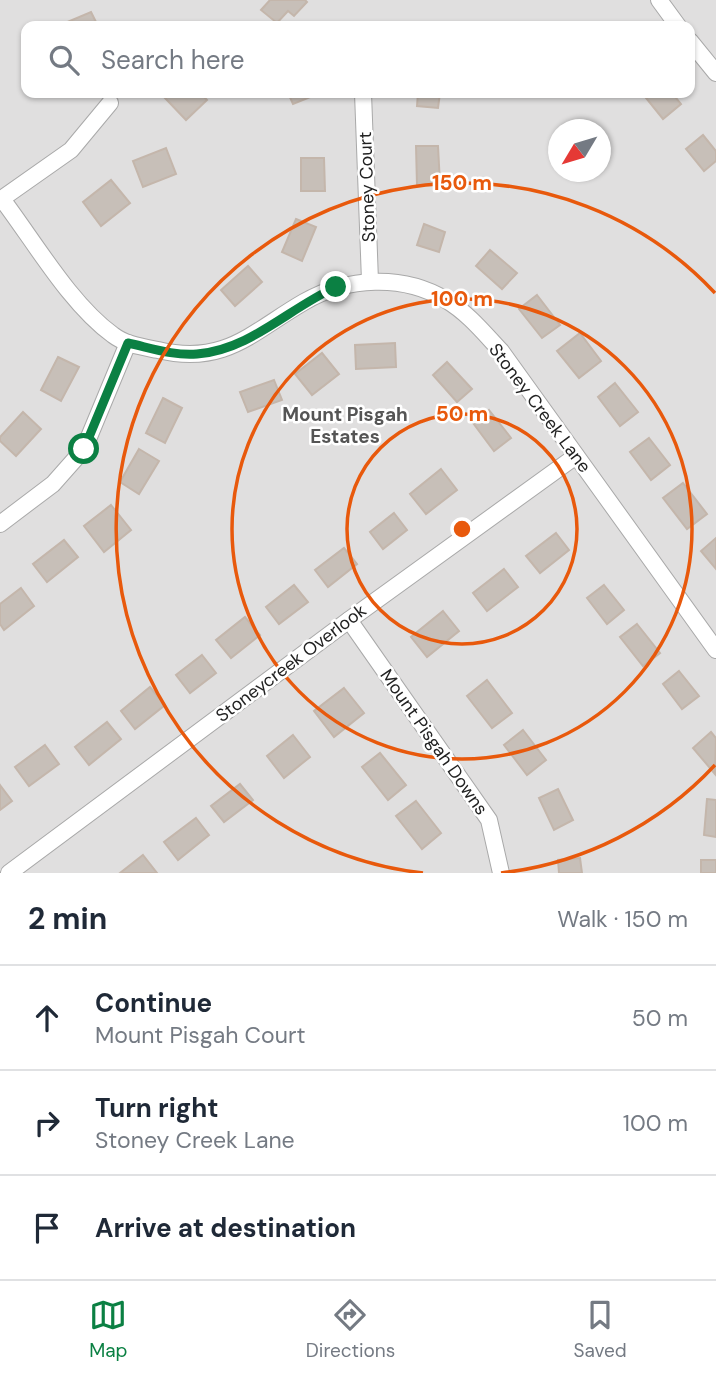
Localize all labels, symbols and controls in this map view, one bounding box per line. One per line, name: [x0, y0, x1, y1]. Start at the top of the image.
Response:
search box: [21, 21, 695, 98]
icon: search: [45, 41, 83, 79]
text: Search here: [101, 43, 244, 77]
north arrow: [548, 119, 611, 182]
street label: Stoney Court: [353, 131, 381, 243]
text: 150 m: [432, 169, 492, 197]
route end: [320, 271, 351, 302]
text: 100 m: [431, 285, 493, 313]
street label: Stoney Creek Lane: [483, 338, 597, 478]
text: 50 m: [436, 400, 488, 428]
district label: Mount Pisgah Estates: [282, 402, 408, 449]
route start: [68, 433, 99, 464]
centre of rings: [450, 517, 474, 541]
street label: Stoneycreek Overlook: [211, 599, 371, 727]
street label: Mount Pisgah Downs: [375, 664, 493, 820]
text: 2 min: [28, 899, 107, 938]
text: Walk · 150 m: [557, 904, 688, 934]
text: Continue: [95, 986, 212, 1020]
icon: ahead: [28, 999, 66, 1037]
text: 50 m: [632, 1003, 688, 1033]
text: Mount Pisgah Court: [95, 1020, 305, 1050]
text: Turn right: [95, 1091, 219, 1125]
icon: right: [28, 1104, 66, 1142]
text: 100 m: [623, 1108, 688, 1138]
text: Stoney Creek Lane: [95, 1125, 295, 1155]
icon: arrive: [28, 1209, 66, 1247]
text: Arrive at destination: [95, 1211, 356, 1245]
tab: Map: [89, 1296, 127, 1363]
tab: Directions: [306, 1296, 395, 1363]
tab: Saved: [574, 1296, 627, 1363]

